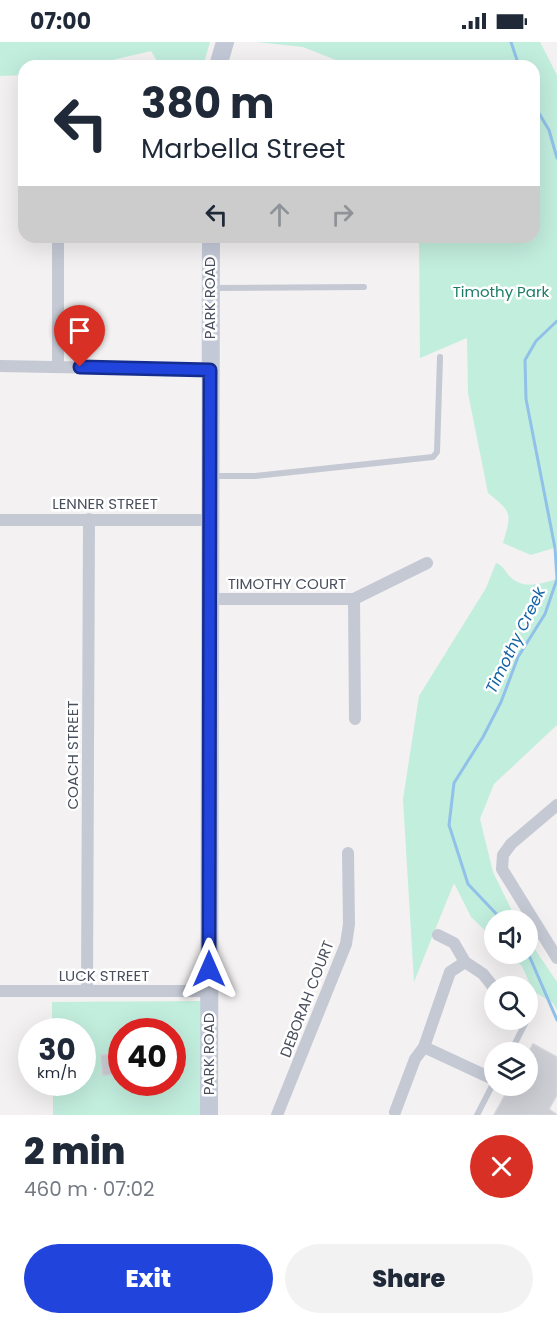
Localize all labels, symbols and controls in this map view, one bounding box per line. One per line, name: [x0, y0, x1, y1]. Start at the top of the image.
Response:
text: 07:00: [30, 6, 91, 37]
text: 380 m: [141, 74, 274, 133]
icon: left: [42, 84, 120, 162]
text: Marbella Street: [141, 130, 345, 167]
icon: left: [200, 198, 233, 231]
icon: ahead: [263, 198, 296, 231]
icon: right: [326, 198, 359, 231]
street label: PARK ROAD: [199, 257, 220, 339]
park label: Timothy Park: [453, 281, 550, 302]
pin: [54, 305, 105, 367]
icon: arrive: [63, 314, 96, 347]
street label: LENNER STREET: [52, 493, 158, 514]
street label: TIMOTHY COURT: [228, 573, 346, 594]
water label: Timothy Creek: [480, 583, 551, 697]
street label: COACH STREET: [62, 701, 83, 810]
map controls: [484, 910, 538, 1096]
button: sound: [484, 910, 538, 964]
position arrow: [177, 937, 241, 1001]
street label: DEBORAH COURT: [275, 937, 338, 1060]
street label: LUCK STREET: [59, 965, 149, 986]
button: search: [484, 976, 538, 1030]
street label: PARK ROAD: [198, 1013, 219, 1095]
speed limit sign: 40: [108, 1018, 186, 1096]
text: 30: [38, 1028, 76, 1071]
button: layers: [484, 1042, 538, 1096]
text: km/h: [37, 1062, 77, 1083]
text: 2 min: [24, 1126, 126, 1177]
button: close: [470, 1135, 533, 1198]
text: 460 m · 07:02: [24, 1175, 155, 1203]
button: Exit: [24, 1244, 273, 1313]
button: Share: [285, 1244, 533, 1313]

